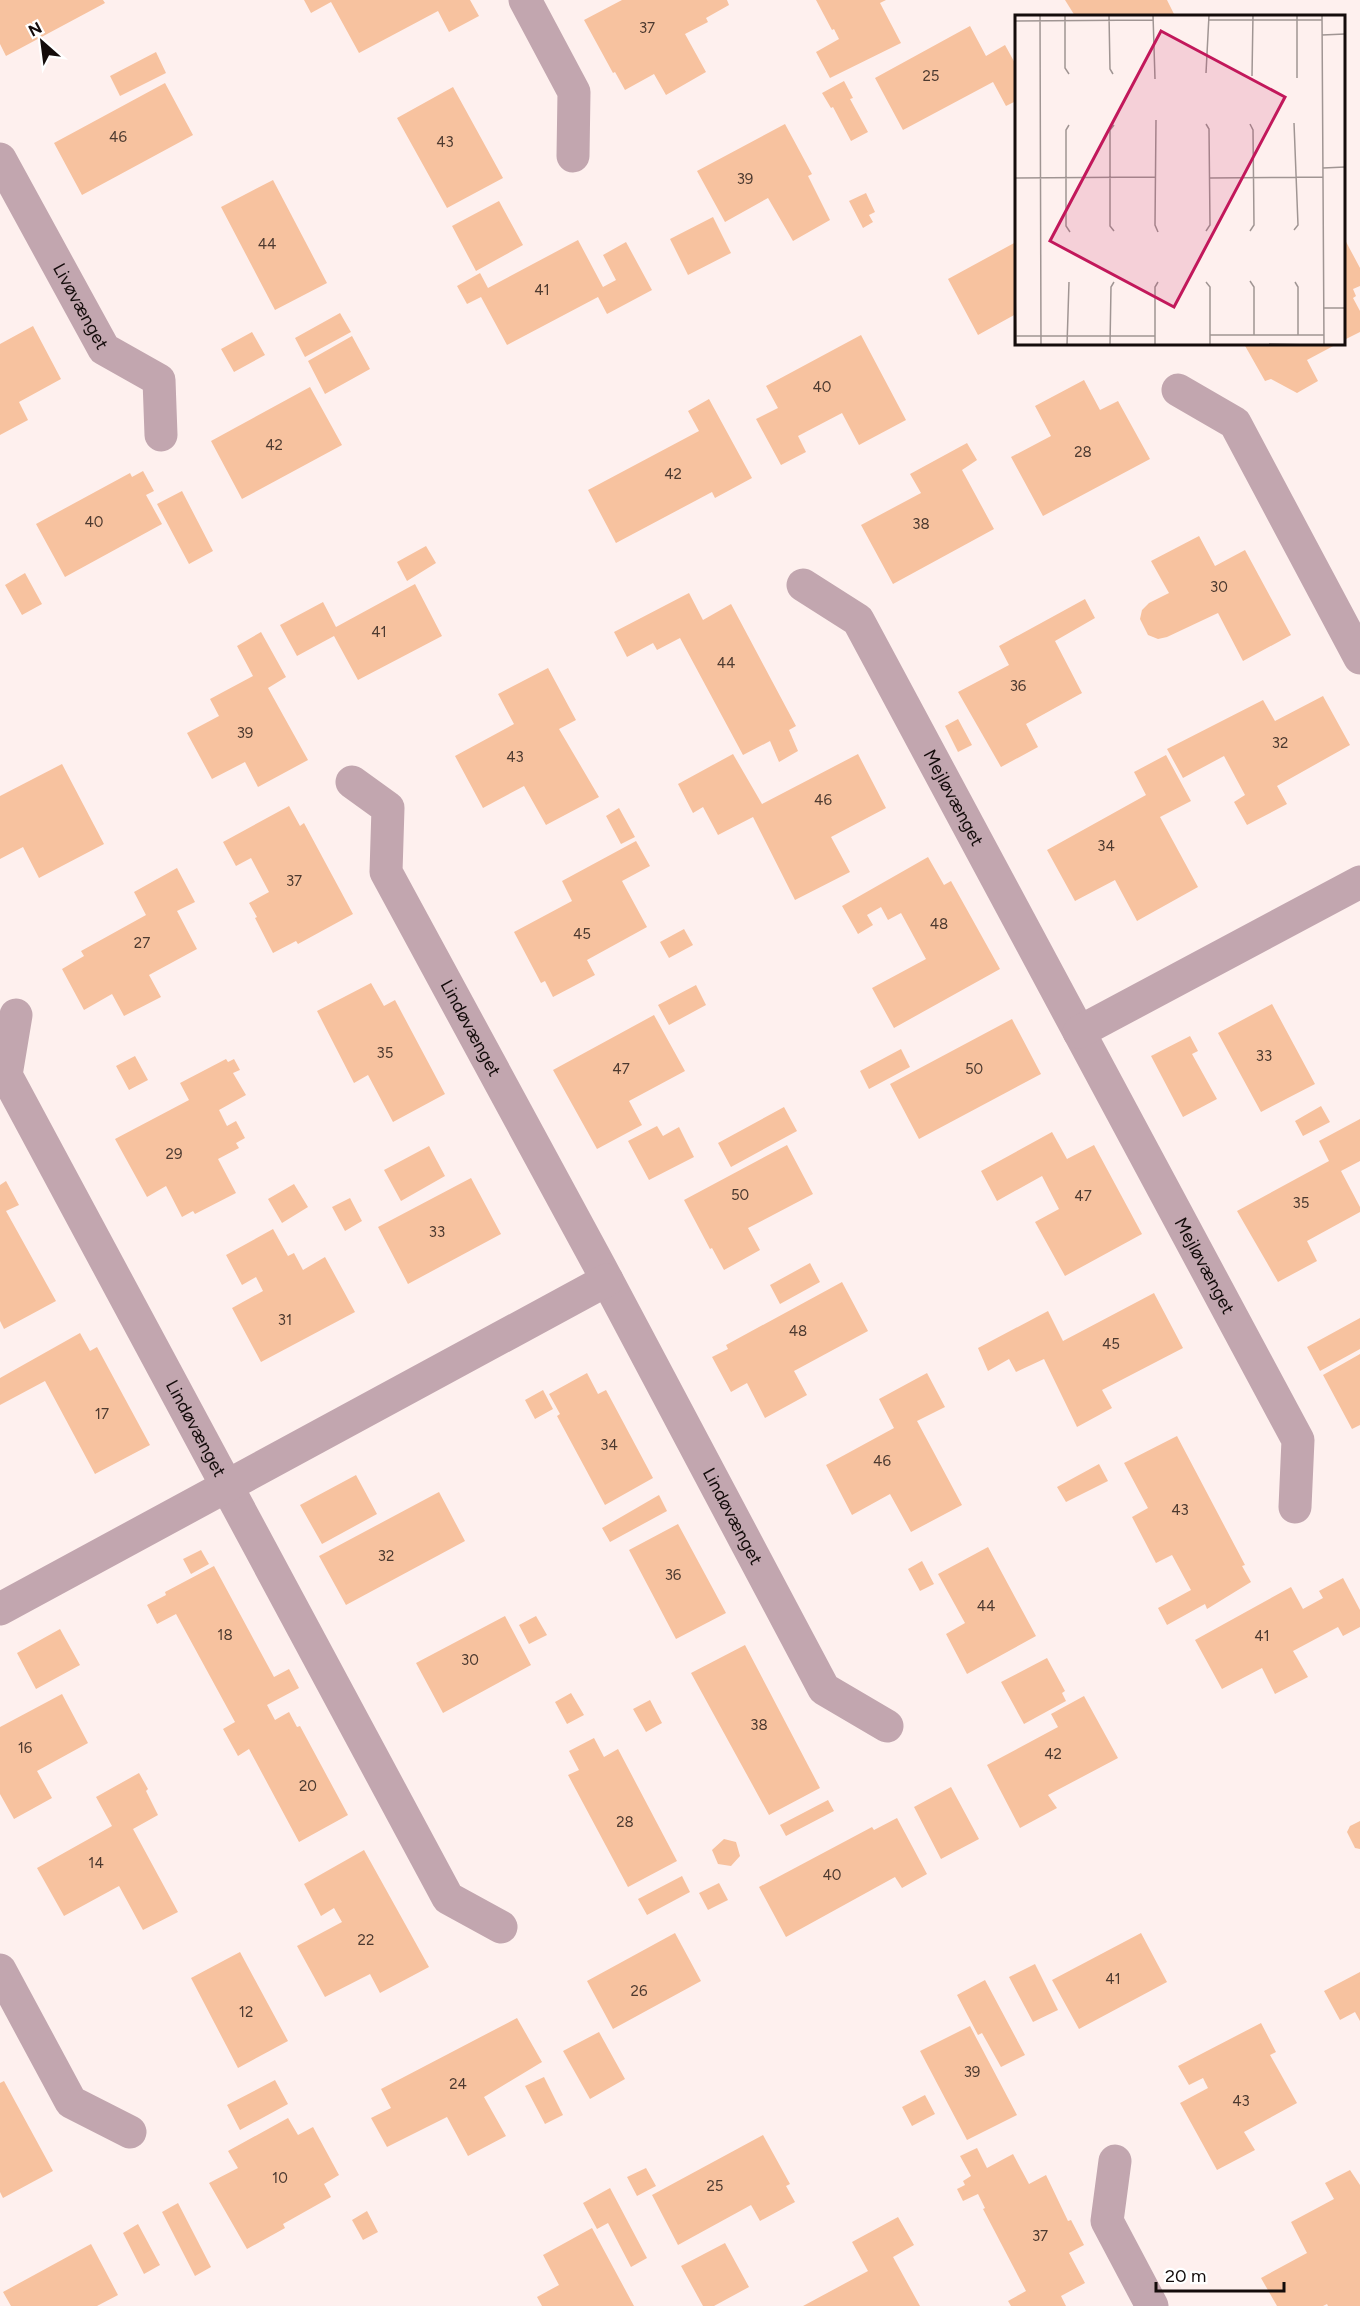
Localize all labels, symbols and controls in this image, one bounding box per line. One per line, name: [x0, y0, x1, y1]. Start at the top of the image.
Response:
north arrow: [12, 12, 72, 72]
inset map: [1015, 15, 1345, 345]
text: N: [25, 18, 45, 40]
house number: 37: [639, 19, 655, 37]
house number: 25: [922, 67, 940, 85]
house number: 46: [109, 128, 127, 146]
house number: 43: [436, 133, 454, 151]
house number: 39: [737, 170, 753, 188]
house number: 44: [258, 235, 276, 253]
street label: Livøvænget: [48, 259, 113, 354]
house number: 41: [534, 281, 550, 299]
house number: 40: [813, 378, 831, 396]
house number: 42: [265, 436, 283, 454]
house number: 28: [1074, 443, 1092, 461]
house number: 42: [664, 465, 682, 483]
house number: 40: [85, 513, 103, 531]
house number: 38: [912, 515, 930, 533]
house number: 30: [1210, 578, 1228, 596]
house number: 41: [371, 623, 387, 641]
house number: 44: [717, 654, 735, 672]
house number: 36: [1010, 677, 1027, 695]
house number: 39: [237, 724, 253, 742]
house number: 32: [1272, 734, 1288, 752]
street label: Mejløvænget: [919, 746, 988, 850]
house number: 43: [506, 748, 524, 766]
house number: 46: [814, 791, 832, 809]
house number: 34: [1097, 837, 1115, 855]
house number: 37: [286, 872, 302, 890]
house number: 48: [930, 915, 948, 933]
house number: 45: [573, 925, 591, 943]
house number: 27: [134, 934, 150, 952]
street label: Lindøvænget: [436, 976, 506, 1080]
house number: 35: [377, 1044, 393, 1062]
house number: 33: [1256, 1047, 1272, 1065]
house number: 47: [612, 1060, 630, 1078]
house number: 50: [965, 1060, 983, 1078]
house number: 29: [166, 1145, 182, 1163]
house number: 50: [731, 1186, 749, 1204]
house number: 47: [1074, 1187, 1092, 1205]
house number: 35: [1293, 1194, 1309, 1212]
street label: Mejløvænget: [1170, 1214, 1239, 1318]
house number: 33: [429, 1223, 445, 1241]
house number: 31: [278, 1311, 292, 1329]
house number: 48: [789, 1322, 807, 1340]
house number: 45: [1102, 1335, 1120, 1353]
street label: Lindøvænget: [161, 1376, 231, 1481]
house number: 17: [95, 1405, 109, 1423]
house number: 34: [600, 1436, 618, 1454]
house number: 46: [873, 1452, 891, 1470]
street label: Lindøvænget: [698, 1464, 767, 1569]
house number: 43: [1171, 1501, 1189, 1519]
house number: 32: [378, 1547, 394, 1565]
house number: 36: [665, 1566, 682, 1584]
house number: 44: [977, 1597, 995, 1615]
house number: 18: [217, 1626, 233, 1644]
house number: 41: [1254, 1627, 1270, 1645]
house number: 30: [461, 1651, 479, 1669]
house number: 38: [750, 1716, 768, 1734]
house number: 16: [18, 1739, 33, 1757]
house number: 42: [1044, 1745, 1062, 1763]
house number: 20: [299, 1777, 317, 1795]
house number: 28: [616, 1813, 634, 1831]
house number: 14: [88, 1854, 104, 1872]
house number: 40: [823, 1866, 841, 1884]
house number: 22: [358, 1931, 374, 1949]
house number: 41: [1105, 1970, 1121, 1988]
house number: 26: [631, 1982, 648, 2000]
house number: 12: [239, 2003, 253, 2021]
house number: 39: [964, 2063, 980, 2081]
house number: 24: [449, 2075, 467, 2093]
house number: 43: [1232, 2092, 1250, 2110]
house number: 10: [272, 2169, 288, 2187]
house number: 25: [706, 2177, 724, 2195]
house number: 37: [1032, 2227, 1048, 2245]
scale bar: [1156, 2255, 1284, 2293]
text: 20 m: [1165, 2265, 1206, 2287]

